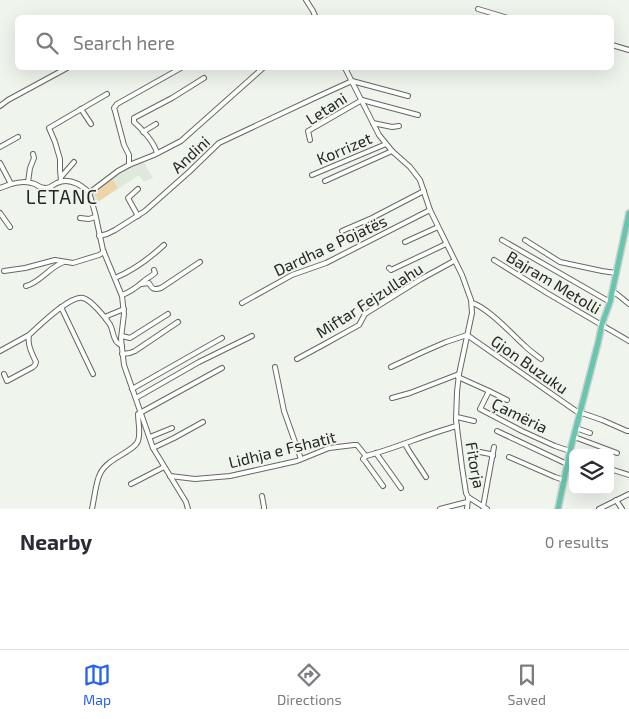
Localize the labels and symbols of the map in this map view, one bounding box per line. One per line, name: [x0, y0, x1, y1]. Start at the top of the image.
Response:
street label: Letani: [302, 88, 350, 128]
street label: Korrizet: [314, 128, 374, 168]
street label: Andini: [167, 131, 213, 177]
district label: LETANC: [26, 185, 98, 208]
street label: Dardha e Pojatës: [270, 210, 390, 280]
street label: Bajram Metolli: [503, 246, 605, 318]
street label: Miftar Fejzullahu: [312, 258, 427, 342]
street label: Gjon Buzuku: [487, 331, 572, 398]
street label: Çamëria: [489, 393, 551, 438]
street label: Lidhja e Fshatit: [226, 426, 338, 472]
street label: Fitorja: [462, 440, 489, 490]

